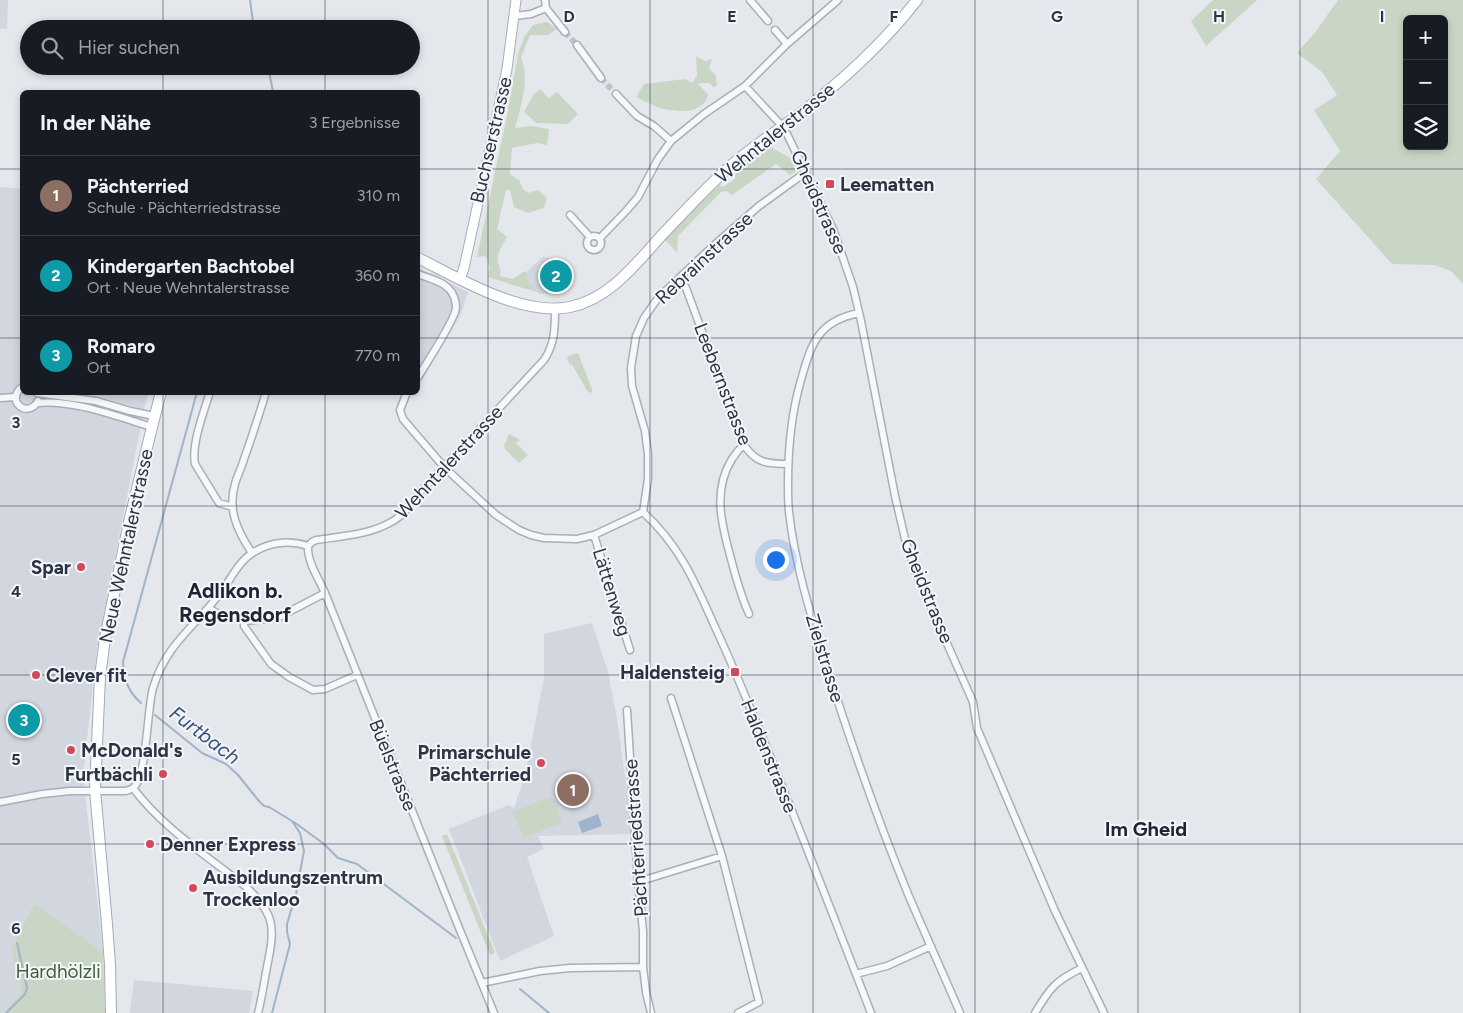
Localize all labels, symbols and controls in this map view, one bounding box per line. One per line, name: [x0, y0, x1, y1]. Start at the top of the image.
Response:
text: D: [563, 7, 575, 26]
text: E: [727, 7, 737, 26]
text: F: [890, 7, 899, 26]
text: G: [1051, 7, 1063, 26]
text: H: [1213, 7, 1225, 26]
text: I: [1380, 7, 1384, 26]
map controls: [1403, 15, 1448, 150]
button: +: [1403, 15, 1448, 60]
search box: [20, 20, 420, 75]
icon: search: [38, 34, 66, 62]
text: Hier suchen: [78, 36, 179, 59]
button: −: [1403, 60, 1448, 105]
street label: Buchserstrasse: [465, 75, 517, 205]
street label: Wehntalerstrasse: [711, 78, 839, 188]
button: layers: [1403, 105, 1448, 150]
text: In der Nähe: [40, 110, 151, 135]
text: 3 Ergebnisse: [309, 113, 400, 132]
street label: Gheidstrasse: [786, 147, 852, 257]
place label: Leematten: [840, 173, 934, 196]
text: Pächterried: [87, 175, 189, 198]
marker: Leematten: [824, 178, 836, 190]
text: 1: [53, 186, 59, 205]
text: 310 m: [357, 186, 400, 205]
text: Schule · Pächterriedstrasse: [87, 198, 281, 217]
street label: Rebrainstrasse: [651, 207, 757, 309]
text: Kindergarten Bachtobel: [87, 255, 295, 278]
pin: 2: [540, 257, 572, 295]
text: 2: [51, 266, 61, 285]
text: 360 m: [354, 266, 400, 285]
text: Ort · Neue Wehntalerstrasse: [87, 278, 289, 297]
street label: Leebernstrasse: [689, 319, 757, 449]
text: Romaro: [87, 335, 155, 358]
text: 3: [52, 346, 60, 365]
text: 770 m: [355, 346, 400, 365]
text: Ort: [87, 358, 111, 377]
street label: Wehntalerstrasse: [390, 400, 508, 524]
text: 3: [12, 413, 21, 432]
street label: Neue Wehntalerstrasse: [94, 447, 158, 645]
street label: Gheidstrasse: [896, 535, 958, 647]
street label: Lättenweg: [588, 545, 636, 639]
your location: [763, 547, 789, 573]
place label: Spar: [31, 556, 71, 579]
marker: Spar: [75, 561, 87, 573]
district label: Adlikon b. Regensdorf: [179, 578, 292, 627]
text: 4: [11, 582, 21, 601]
street label: Zielstrasse: [801, 611, 849, 705]
place label: Haldensteig: [620, 661, 725, 684]
place label: Clever fit: [46, 664, 128, 687]
marker: Haldensteig: [729, 666, 741, 678]
marker: Clever fit: [30, 669, 42, 681]
street label: Haldenstrasse: [736, 696, 802, 816]
pin: 3: [8, 701, 40, 739]
water label: Furtbach: [165, 701, 245, 769]
street label: Büelstrasse: [364, 716, 422, 814]
place label: McDonald's: [81, 739, 183, 762]
place label: Primarschule Pächterried: [417, 741, 531, 786]
marker: McDonald's: [65, 744, 77, 756]
text: 5: [11, 750, 21, 769]
marker: Primarschule Pächterried: [535, 757, 547, 769]
street label: Pächterriedstrasse: [619, 758, 653, 918]
place label: Furtbächli: [65, 763, 153, 786]
marker: Furtbächli: [157, 768, 169, 780]
pin: 1: [557, 771, 589, 809]
district label: Im Gheid: [1105, 817, 1187, 841]
place label: Denner Express: [160, 833, 296, 856]
marker: Denner Express: [144, 838, 156, 850]
place label: Ausbildungszentrum Trockenloo: [203, 866, 383, 911]
marker: Ausbildungszentrum Trockenloo: [187, 882, 199, 894]
text: 6: [11, 919, 21, 938]
park label: Hardhölzli: [15, 960, 101, 983]

